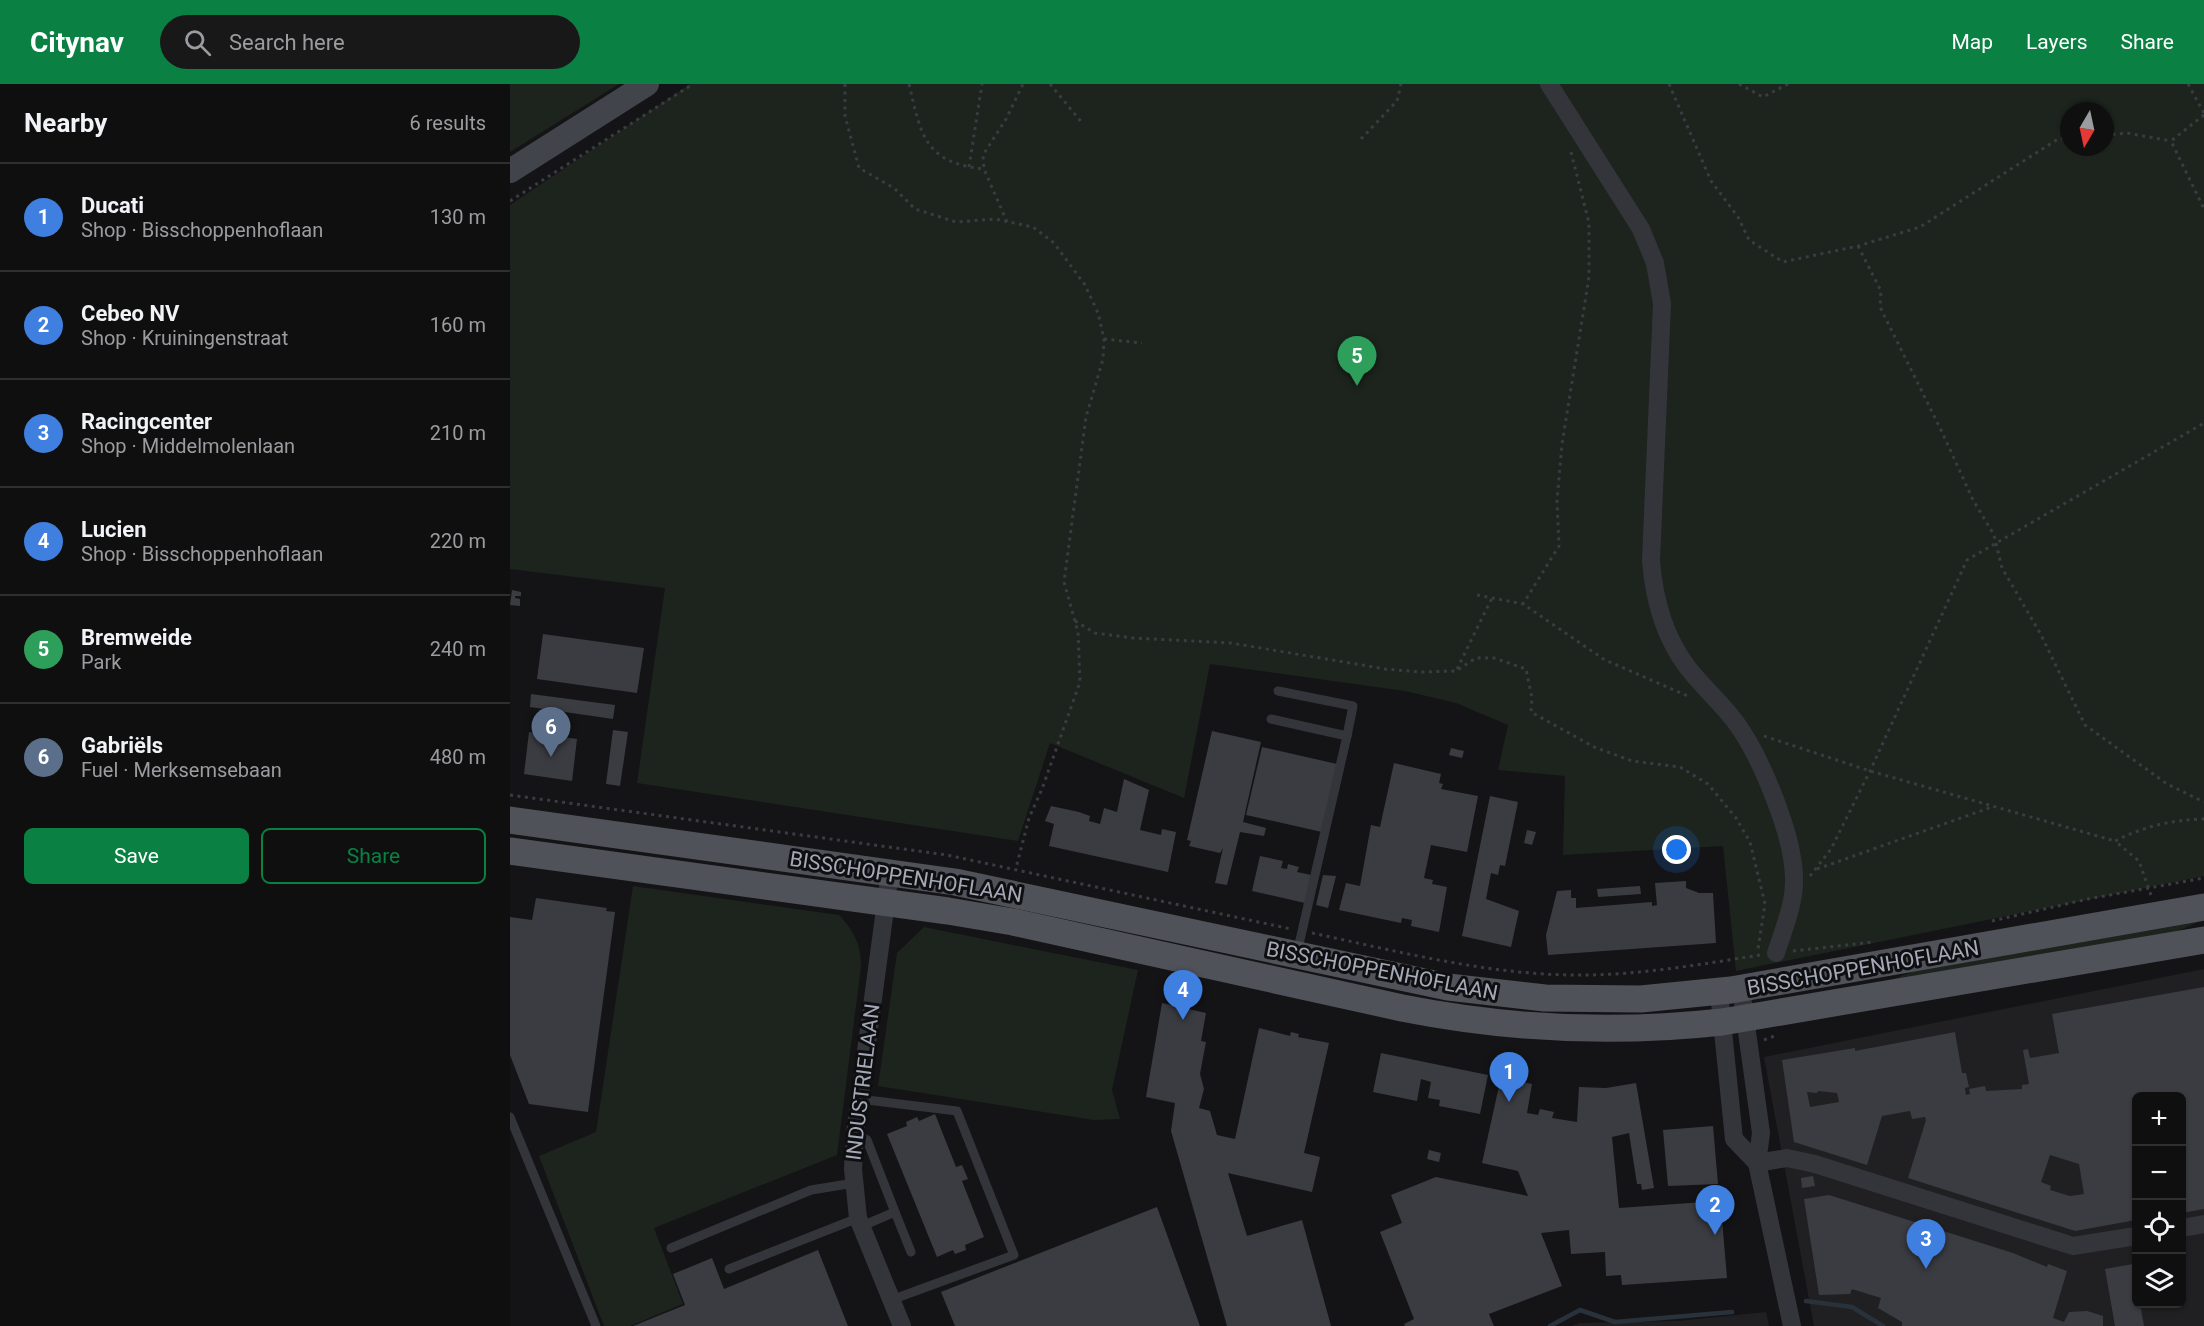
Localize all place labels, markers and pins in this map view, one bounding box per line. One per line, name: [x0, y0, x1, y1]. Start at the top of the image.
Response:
pin: 5: [1338, 336, 1376, 386]
pin: 6: [532, 708, 570, 757]
pin: 4: [1164, 970, 1202, 1020]
pin: 1: [1490, 1052, 1528, 1102]
pin: 2: [1696, 1186, 1734, 1235]
pin: 3: [1906, 1220, 1946, 1269]

